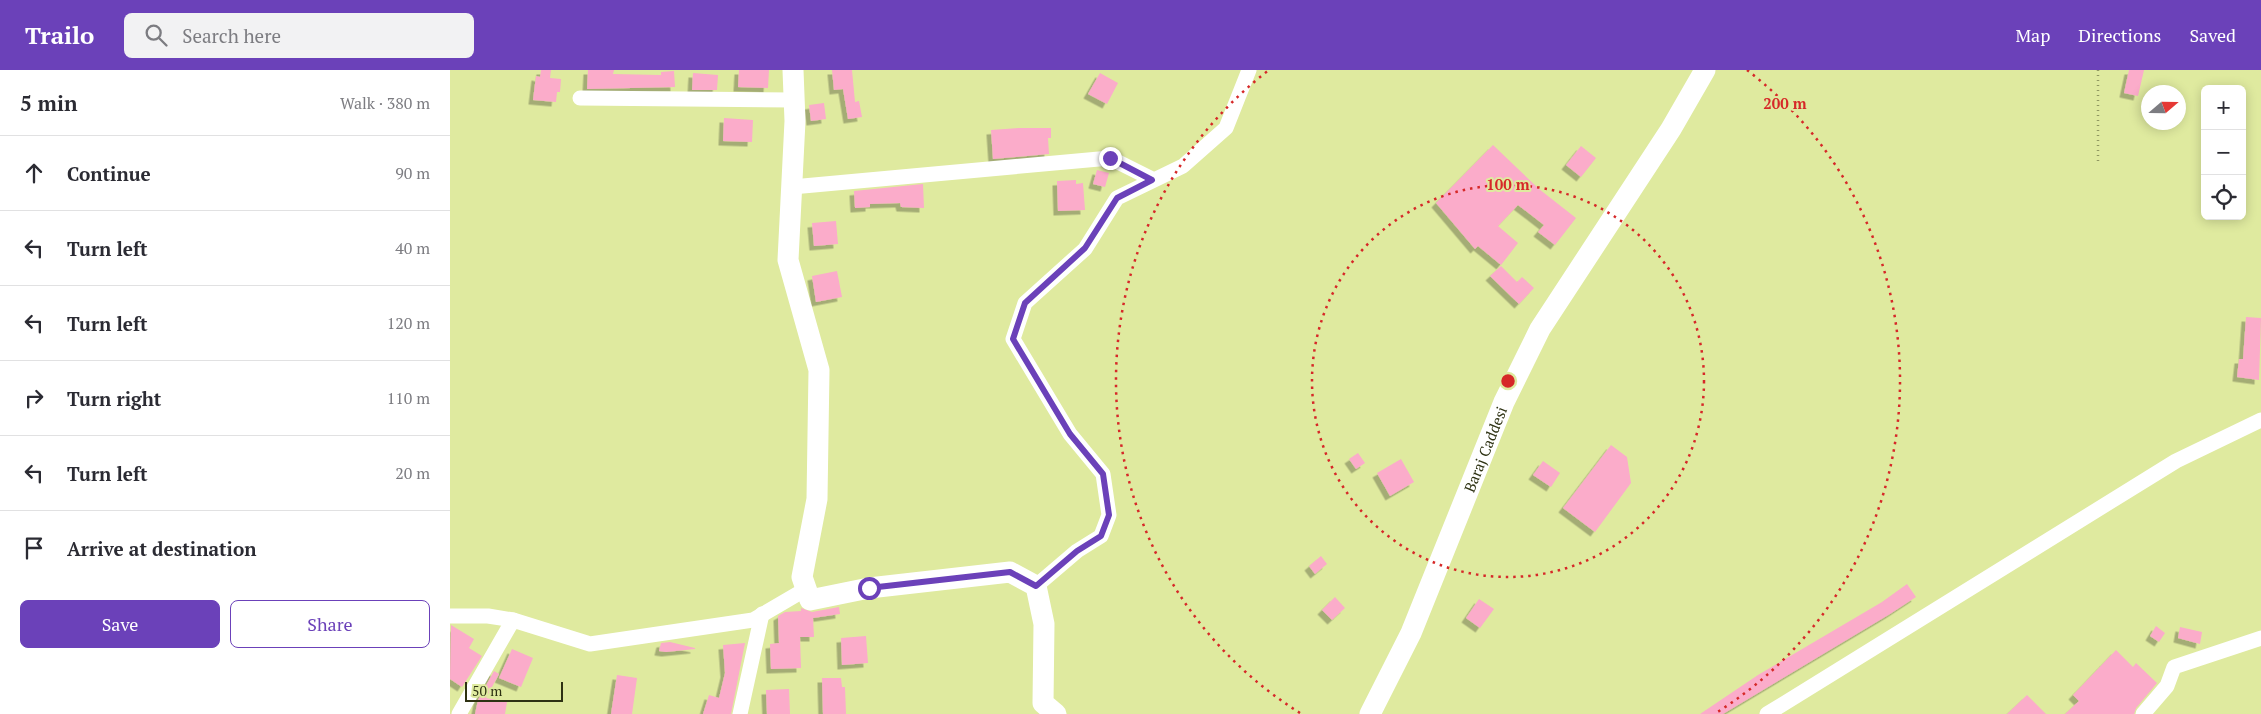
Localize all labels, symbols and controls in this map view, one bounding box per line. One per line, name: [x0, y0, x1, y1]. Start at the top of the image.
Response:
search box: [124, 13, 474, 58]
text: Trailo: [25, 19, 94, 51]
icon: search: [142, 21, 170, 49]
text: Search here: [182, 23, 281, 48]
text: Map: [2015, 23, 2050, 47]
text: Directions: [2078, 23, 2161, 47]
text: Saved: [2189, 23, 2236, 47]
north arrow: [2141, 85, 2186, 130]
map controls: [2201, 85, 2246, 220]
button: +: [2201, 85, 2246, 130]
text: 5 min: [20, 89, 77, 117]
text: Walk · 380 m: [340, 92, 430, 114]
text: 200 m: [1763, 93, 1807, 113]
button: −: [2201, 130, 2246, 175]
route end: [1099, 147, 1122, 170]
icon: ahead: [20, 159, 48, 187]
text: Continue: [67, 161, 151, 186]
text: 90 m: [395, 162, 430, 184]
text: 100 m: [1486, 174, 1530, 194]
button: locate: [2201, 175, 2246, 220]
icon: left: [20, 234, 48, 262]
text: Turn left: [67, 236, 148, 261]
text: 40 m: [395, 237, 430, 259]
icon: left: [20, 309, 48, 337]
text: Turn left: [67, 311, 148, 336]
text: 120 m: [387, 312, 430, 334]
centre of rings: [1499, 372, 1517, 390]
icon: right: [20, 384, 48, 412]
text: Turn right: [67, 386, 161, 411]
text: 110 m: [387, 387, 430, 409]
street label: Baraj Caddesi: [1459, 403, 1511, 495]
icon: left: [20, 459, 48, 487]
text: Turn left: [67, 461, 148, 486]
text: 20 m: [395, 462, 430, 484]
icon: arrive: [20, 534, 48, 562]
text: Arrive at destination: [67, 536, 256, 561]
route start: [858, 577, 881, 600]
button: Save: [20, 600, 220, 648]
button: Share: [230, 600, 430, 648]
scale bar: [465, 679, 562, 702]
text: 50 m: [472, 681, 502, 700]

